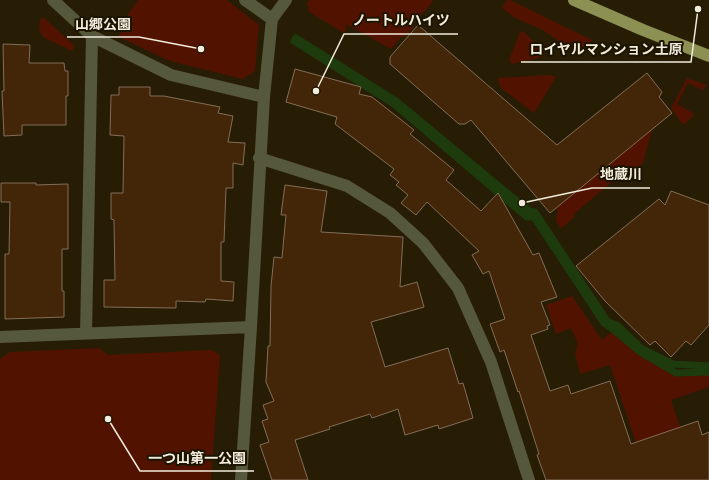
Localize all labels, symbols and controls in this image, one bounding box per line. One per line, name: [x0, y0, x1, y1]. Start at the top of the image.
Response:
callout: ノートルハイツ: [344, 8, 458, 34]
callout: 山郷公園: [67, 11, 139, 37]
text: ノートルハイツ: [352, 12, 450, 28]
text: 山郷公園: [75, 16, 131, 32]
callout: ロイヤルマンション土原: [521, 36, 691, 62]
text: ロイヤルマンション土原: [529, 41, 683, 57]
callout: 地蔵川: [592, 162, 650, 188]
text: 地蔵川: [600, 166, 642, 182]
callout: 一つ山第一公園: [140, 445, 254, 471]
text: 一つ山第一公園: [148, 450, 246, 466]

